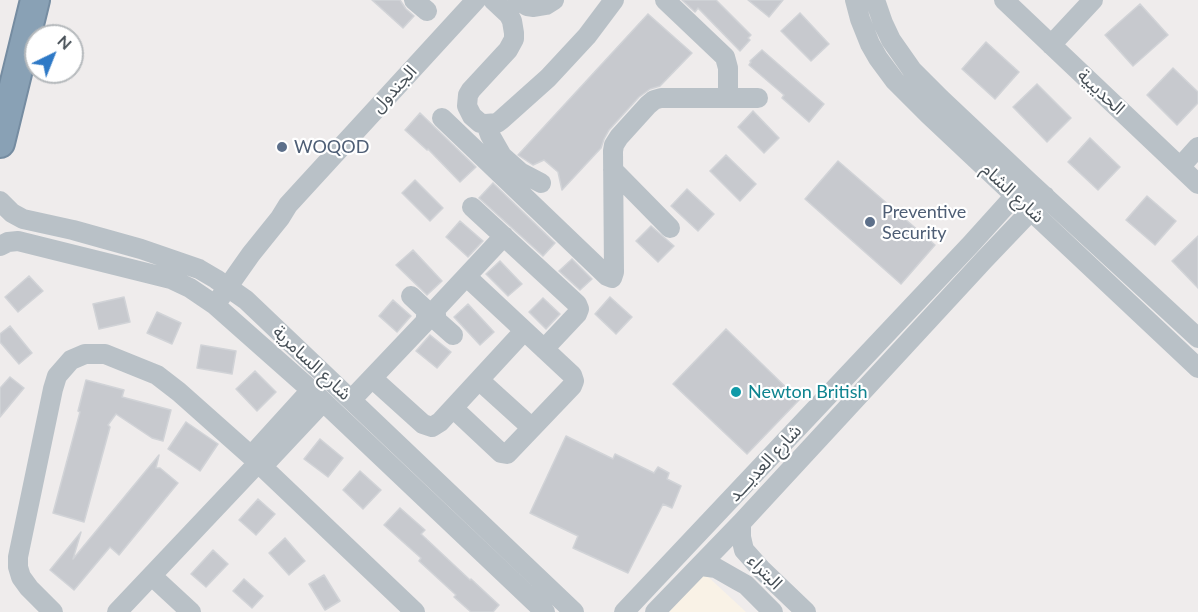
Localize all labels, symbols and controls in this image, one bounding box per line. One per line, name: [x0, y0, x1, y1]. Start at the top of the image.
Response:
north arrow: [24, 24, 84, 84]
text: N: [54, 31, 76, 53]
street label: الجندول: [367, 61, 421, 117]
street label: الحديبية: [1073, 65, 1129, 119]
place label: WOQOD: [294, 136, 369, 158]
marker: WOQOD: [275, 140, 289, 154]
street label: شارع الشام: [977, 159, 1049, 227]
place label: Preventive Security: [882, 201, 966, 244]
marker: Preventive Security: [863, 215, 877, 229]
street label: شارع السامرية: [268, 321, 356, 405]
place label: Newton British: [748, 381, 868, 403]
marker: Newton British: [729, 385, 743, 399]
street label: شارع العديـــد: [724, 420, 806, 506]
street label: البتراء: [743, 550, 787, 594]

